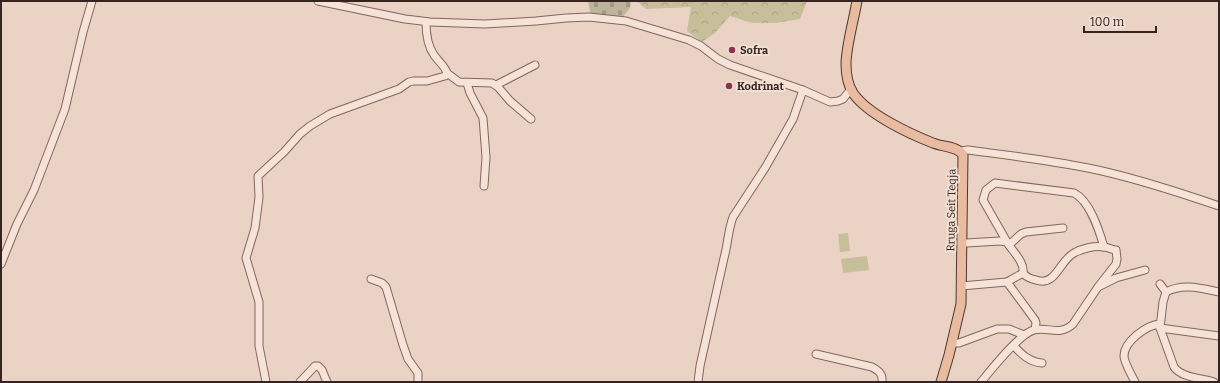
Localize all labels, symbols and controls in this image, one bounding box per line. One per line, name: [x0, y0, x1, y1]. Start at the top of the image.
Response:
scale bar: [1084, 8, 1156, 34]
text: 100 m: [1090, 15, 1125, 29]
place label: Sofra: [740, 44, 769, 57]
marker: Sofra: [727, 45, 737, 55]
place label: Kodrinat: [737, 80, 784, 93]
marker: Kodrinat: [724, 81, 734, 91]
street label: Rruga Seit Teqja: [944, 168, 959, 252]

